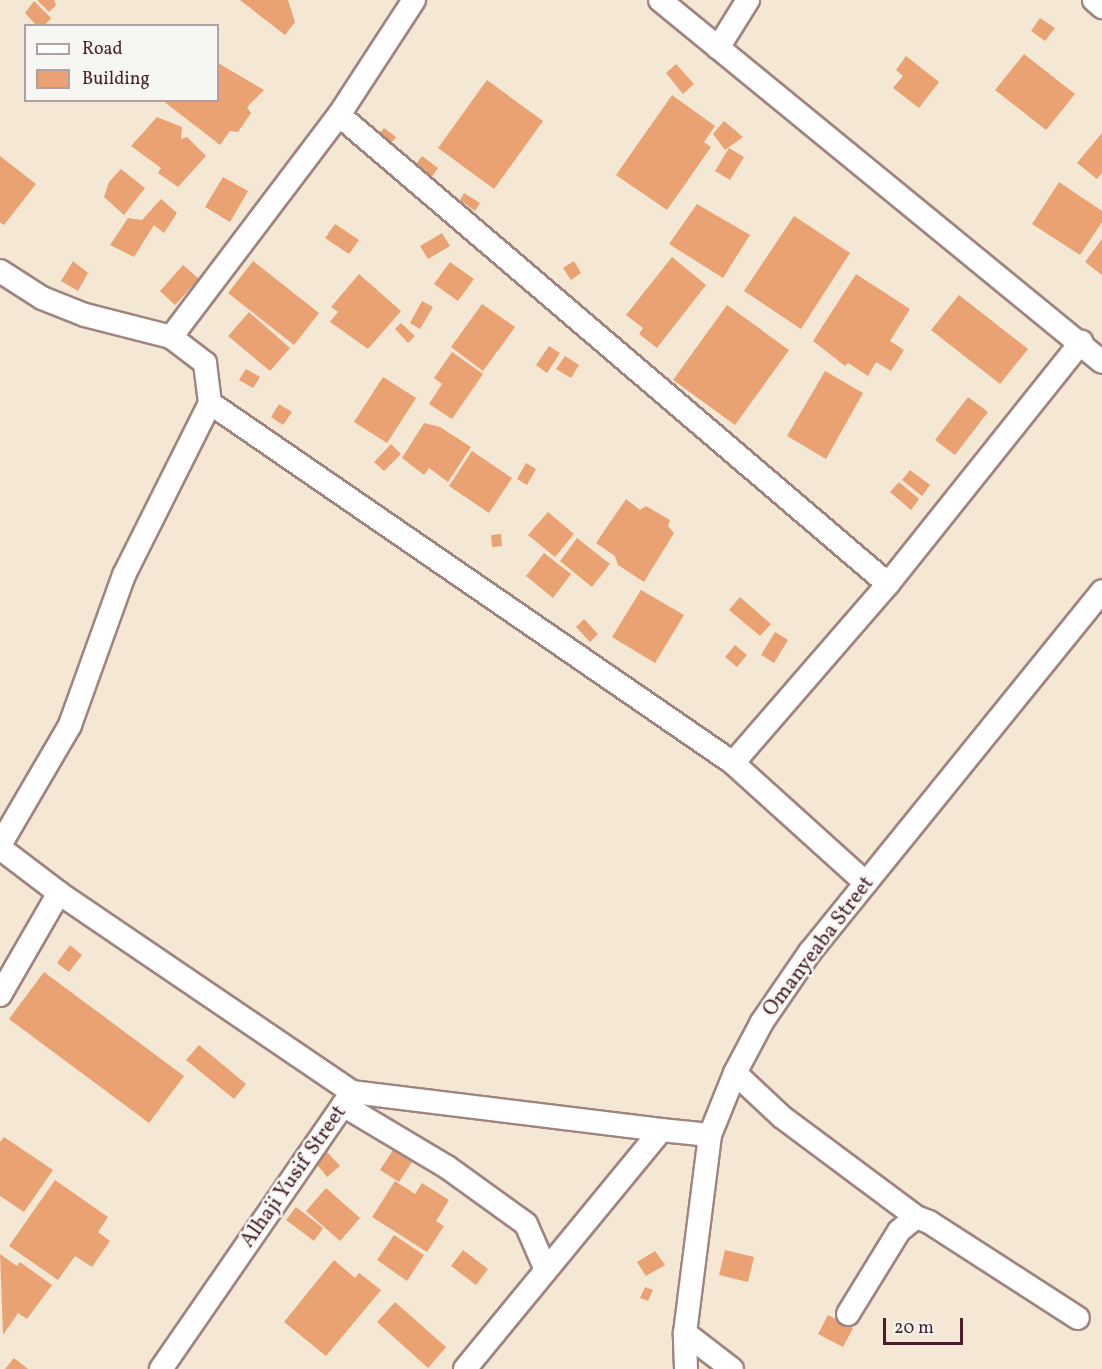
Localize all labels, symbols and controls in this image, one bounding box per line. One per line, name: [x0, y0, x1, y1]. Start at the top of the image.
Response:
legend: [24, 24, 219, 102]
text: Road: [82, 37, 123, 62]
text: Building: [82, 67, 150, 92]
street label: Omanyeaba Street: [758, 872, 880, 1022]
street label: Alhaji Yusif Street: [236, 1102, 352, 1252]
scale bar: [886, 1306, 966, 1344]
text: 20 m: [894, 1316, 934, 1341]

